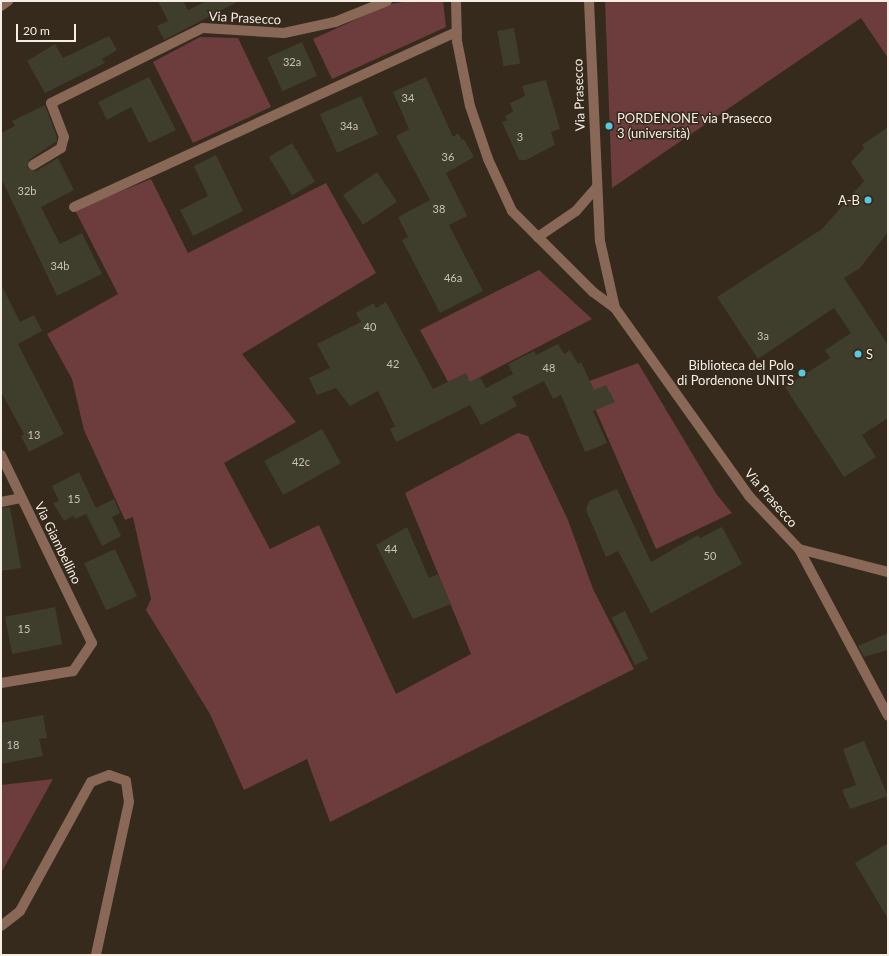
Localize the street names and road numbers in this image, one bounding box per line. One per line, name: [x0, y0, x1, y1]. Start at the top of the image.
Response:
street label: Via Prasecco: [208, 8, 282, 28]
street label: Via Prasecco: [570, 58, 588, 132]
street label: Via Prasecco: [741, 466, 801, 530]
street label: Via Giambellino: [31, 499, 85, 587]

